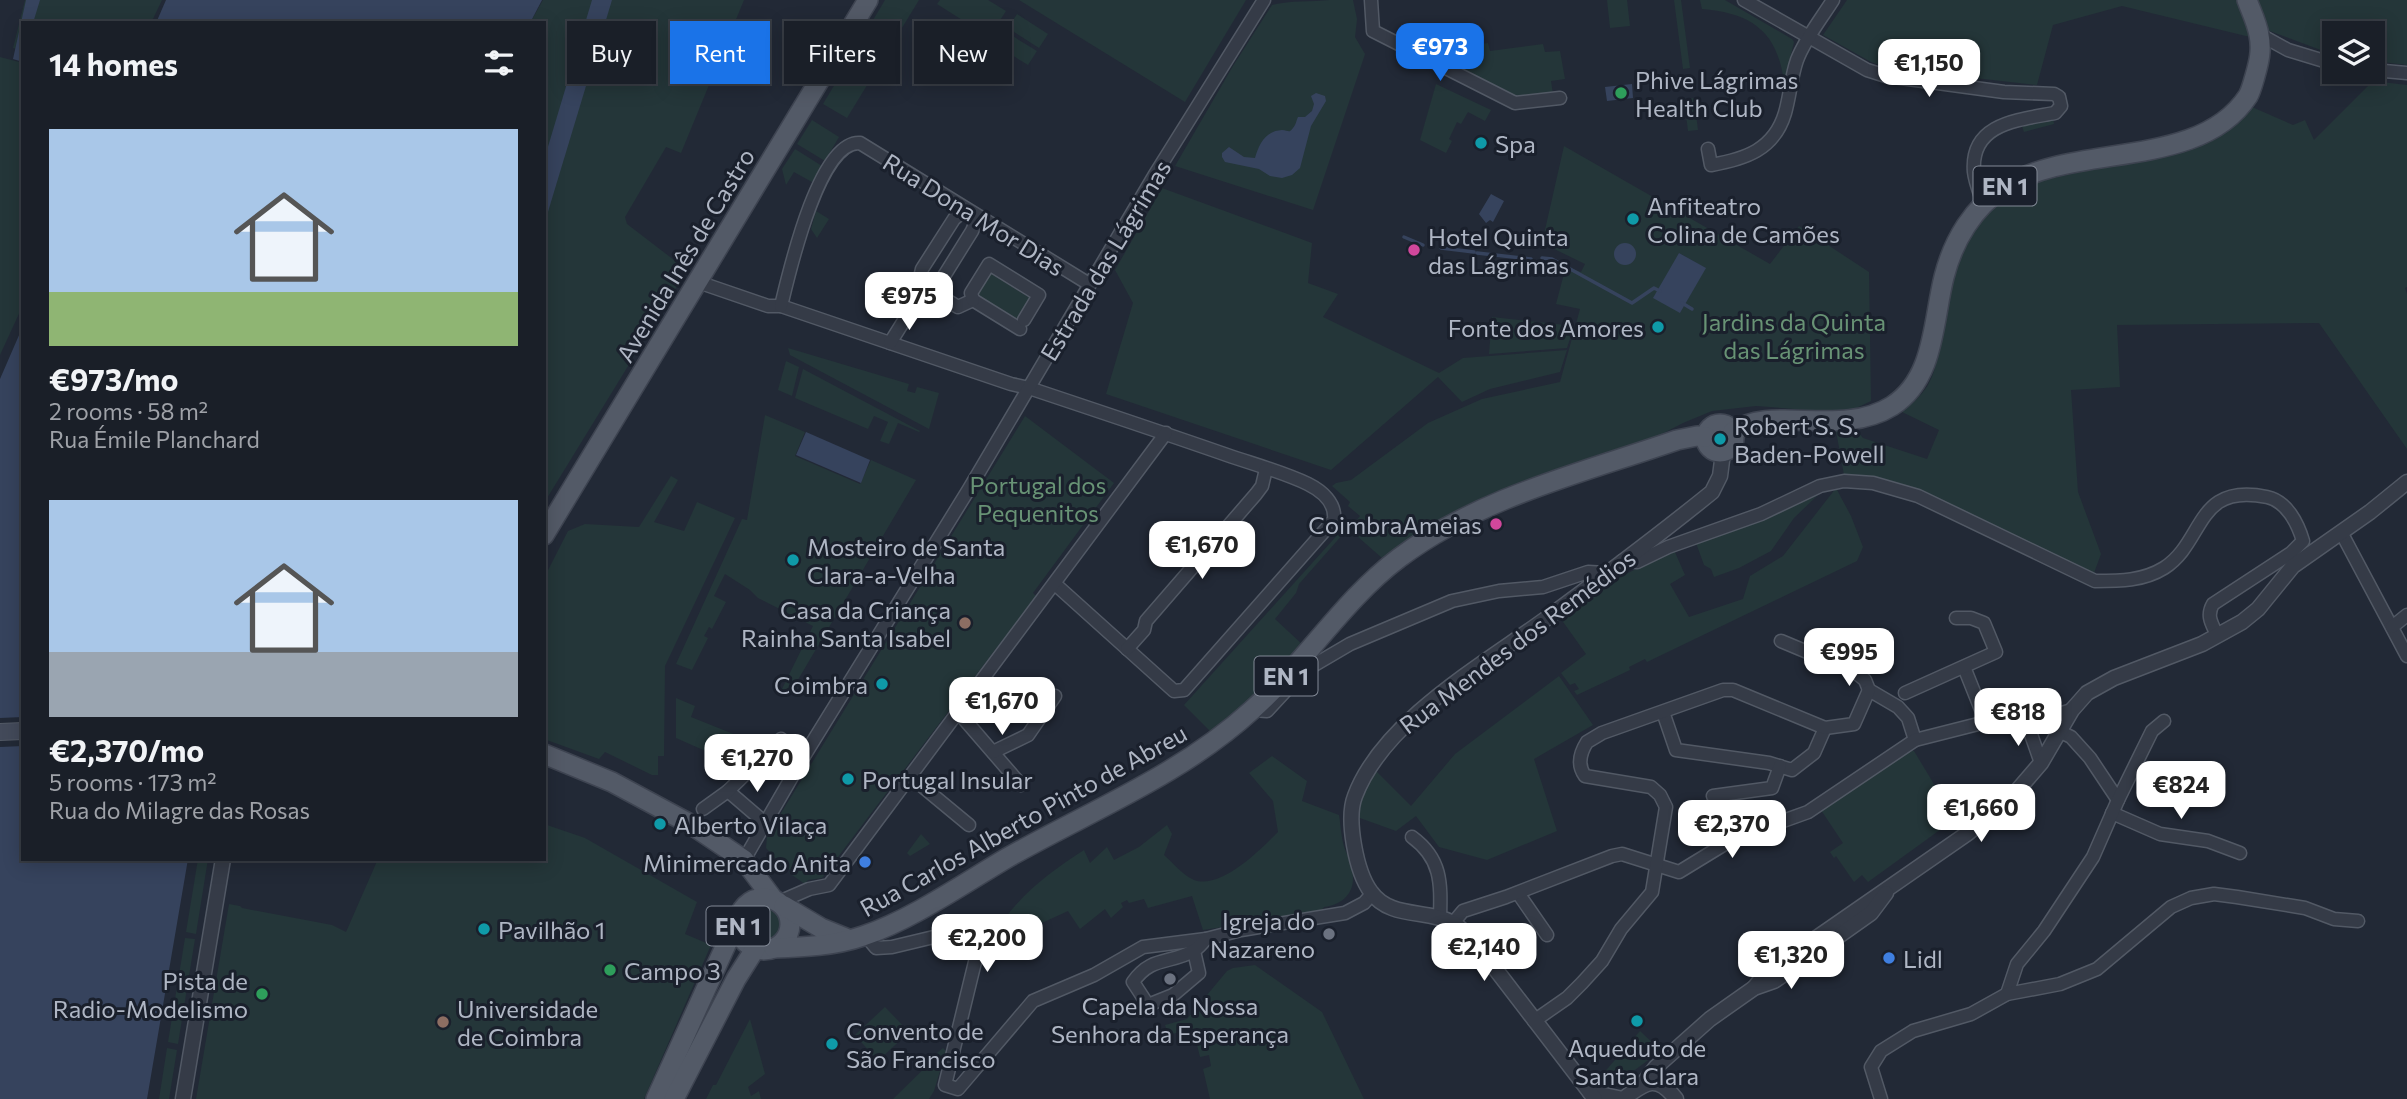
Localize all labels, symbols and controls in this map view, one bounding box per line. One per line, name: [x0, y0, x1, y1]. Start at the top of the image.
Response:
chip: Buy: [567, 21, 656, 84]
chip: Rent: [670, 21, 770, 84]
chip: Filters: [784, 21, 900, 84]
chip: New: [914, 21, 1012, 84]
map controls: [2322, 21, 2385, 84]
button: layers: [2322, 21, 2385, 84]
pin: €973: [1399, 24, 1481, 83]
text: €973: [1412, 32, 1468, 60]
pin: €1,150: [1872, 40, 1986, 99]
icon: filters: [480, 44, 518, 82]
text: 14 homes: [49, 45, 178, 82]
text: €1,150: [1894, 48, 1964, 76]
place label: Phive Lágrimas Health Club: [1635, 65, 1798, 122]
marker: Phive Lágrimas Health Club: [1613, 85, 1629, 101]
place label: Spa: [1495, 129, 1536, 158]
marker: Spa: [1473, 135, 1489, 151]
street label: Avenida Inês de Castro: [610, 143, 760, 367]
street label: Rua Dona Mor Dias: [878, 147, 1070, 281]
street label: Estrada das Lágrimas: [1034, 154, 1176, 366]
road number: EN 1: [1974, 167, 2036, 206]
icon: home: [221, 174, 347, 300]
place label: Anfiteatro Colina de Camões: [1647, 191, 1840, 248]
marker: Anfiteatro Colina de Camões: [1625, 211, 1641, 227]
place label: Hotel Quinta das Lágrimas: [1428, 222, 1569, 279]
marker: Hotel Quinta das Lágrimas: [1406, 242, 1422, 258]
pin: €975: [868, 272, 950, 332]
text: €975: [881, 281, 937, 309]
park label: Jardins da Quinta das Lágrimas: [1702, 307, 1886, 364]
place label: Fonte dos Amores: [1448, 313, 1644, 342]
marker: Fonte dos Amores: [1650, 319, 1666, 335]
text: €973/mo: [49, 360, 178, 397]
text: 2 rooms · 58 m²: [49, 397, 208, 425]
place label: Robert S. S. Baden-Powell: [1734, 411, 1885, 468]
text: Rua Émile Planchard: [49, 425, 260, 453]
marker: Robert S. S. Baden-Powell: [1712, 431, 1728, 447]
park label: Portugal dos Pequenitos: [970, 470, 1106, 527]
place label: CoimbraAmeias: [1308, 510, 1482, 539]
marker: CoimbraAmeias: [1488, 516, 1504, 532]
pin: €1,670: [1145, 522, 1259, 581]
text: €1,670: [1165, 530, 1239, 558]
place label: Mosteiro de Santa Clara-a-Velha: [807, 532, 1005, 589]
street label: Rua Mendes dos Remédios: [1393, 543, 1641, 739]
icon: home: [221, 545, 347, 671]
marker: Mosteiro de Santa Clara-a-Velha: [785, 552, 801, 568]
place label: Casa da Criança Rainha Santa Isabel: [741, 595, 951, 652]
marker: Casa da Criança Rainha Santa Isabel: [957, 615, 973, 631]
pin: €995: [1808, 628, 1890, 688]
text: €995: [1820, 637, 1878, 665]
road number: EN 1: [1254, 656, 1318, 696]
place label: Coimbra: [774, 670, 868, 699]
marker: Coimbra: [874, 676, 890, 692]
pin: €1,670: [945, 678, 1059, 737]
text: €1,670: [965, 686, 1039, 714]
pin: €818: [1977, 688, 2059, 748]
text: €818: [1990, 697, 2046, 725]
street label: Rua Carlos Alberto Pinto de Abreu: [855, 718, 1191, 922]
text: €2,370/mo: [49, 731, 204, 768]
pin: €1,270: [700, 734, 814, 794]
text: €1,270: [720, 743, 794, 771]
pin: €824: [2140, 762, 2222, 821]
place label: Portugal Insular: [862, 765, 1033, 794]
text: 5 rooms · 173 m²: [49, 768, 216, 796]
text: €824: [2152, 770, 2210, 798]
marker: Portugal Insular: [840, 771, 856, 787]
pin: €1,660: [1924, 784, 2038, 844]
text: €1,660: [1943, 793, 2019, 821]
text: Rua do Milagre das Rosas: [49, 796, 310, 824]
pin: €2,370: [1675, 800, 1789, 860]
text: €2,370: [1694, 809, 1770, 837]
place label: Alberto Vilaça: [674, 810, 827, 839]
marker: Alberto Vilaça: [652, 816, 668, 832]
place label: Minimercado Anita: [643, 848, 851, 877]
marker: Minimercado Anita: [857, 854, 873, 870]
road number: EN 1: [706, 906, 770, 945]
place label: Igreja do Nazareno: [1210, 906, 1315, 963]
pin: €2,200: [930, 914, 1044, 974]
place label: Pavilhão 1: [498, 915, 605, 944]
marker: Pavilhão 1: [476, 921, 492, 937]
text: €2,200: [948, 923, 1026, 951]
pin: €2,140: [1427, 923, 1541, 983]
marker: Igreja do Nazareno: [1321, 926, 1337, 942]
text: €2,140: [1447, 932, 1521, 960]
pin: €1,320: [1734, 932, 1848, 991]
text: €1,320: [1754, 940, 1828, 968]
place label: Lidl: [1903, 944, 1943, 973]
marker: Lidl: [1881, 950, 1897, 966]
place label: Campo 3: [624, 956, 721, 985]
marker: Campo 3: [602, 962, 618, 978]
place label: Pista de Radio-Modelismo: [53, 966, 248, 1023]
marker: Capela da Nossa Senhora da Esperança: [1162, 971, 1178, 987]
marker: Pista de Radio-Modelismo: [254, 986, 270, 1002]
place label: Capela da Nossa Senhora da Esperança: [1051, 991, 1289, 1048]
place label: Universidade de Coimbra: [457, 994, 598, 1051]
marker: Aqueduto de Santa Clara: [1629, 1013, 1645, 1029]
marker: Universidade de Coimbra: [435, 1014, 451, 1030]
place label: Convento de São Francisco: [846, 1016, 996, 1073]
place label: Aqueduto de Santa Clara: [1568, 1033, 1706, 1090]
marker: Convento de São Francisco: [824, 1036, 840, 1052]

